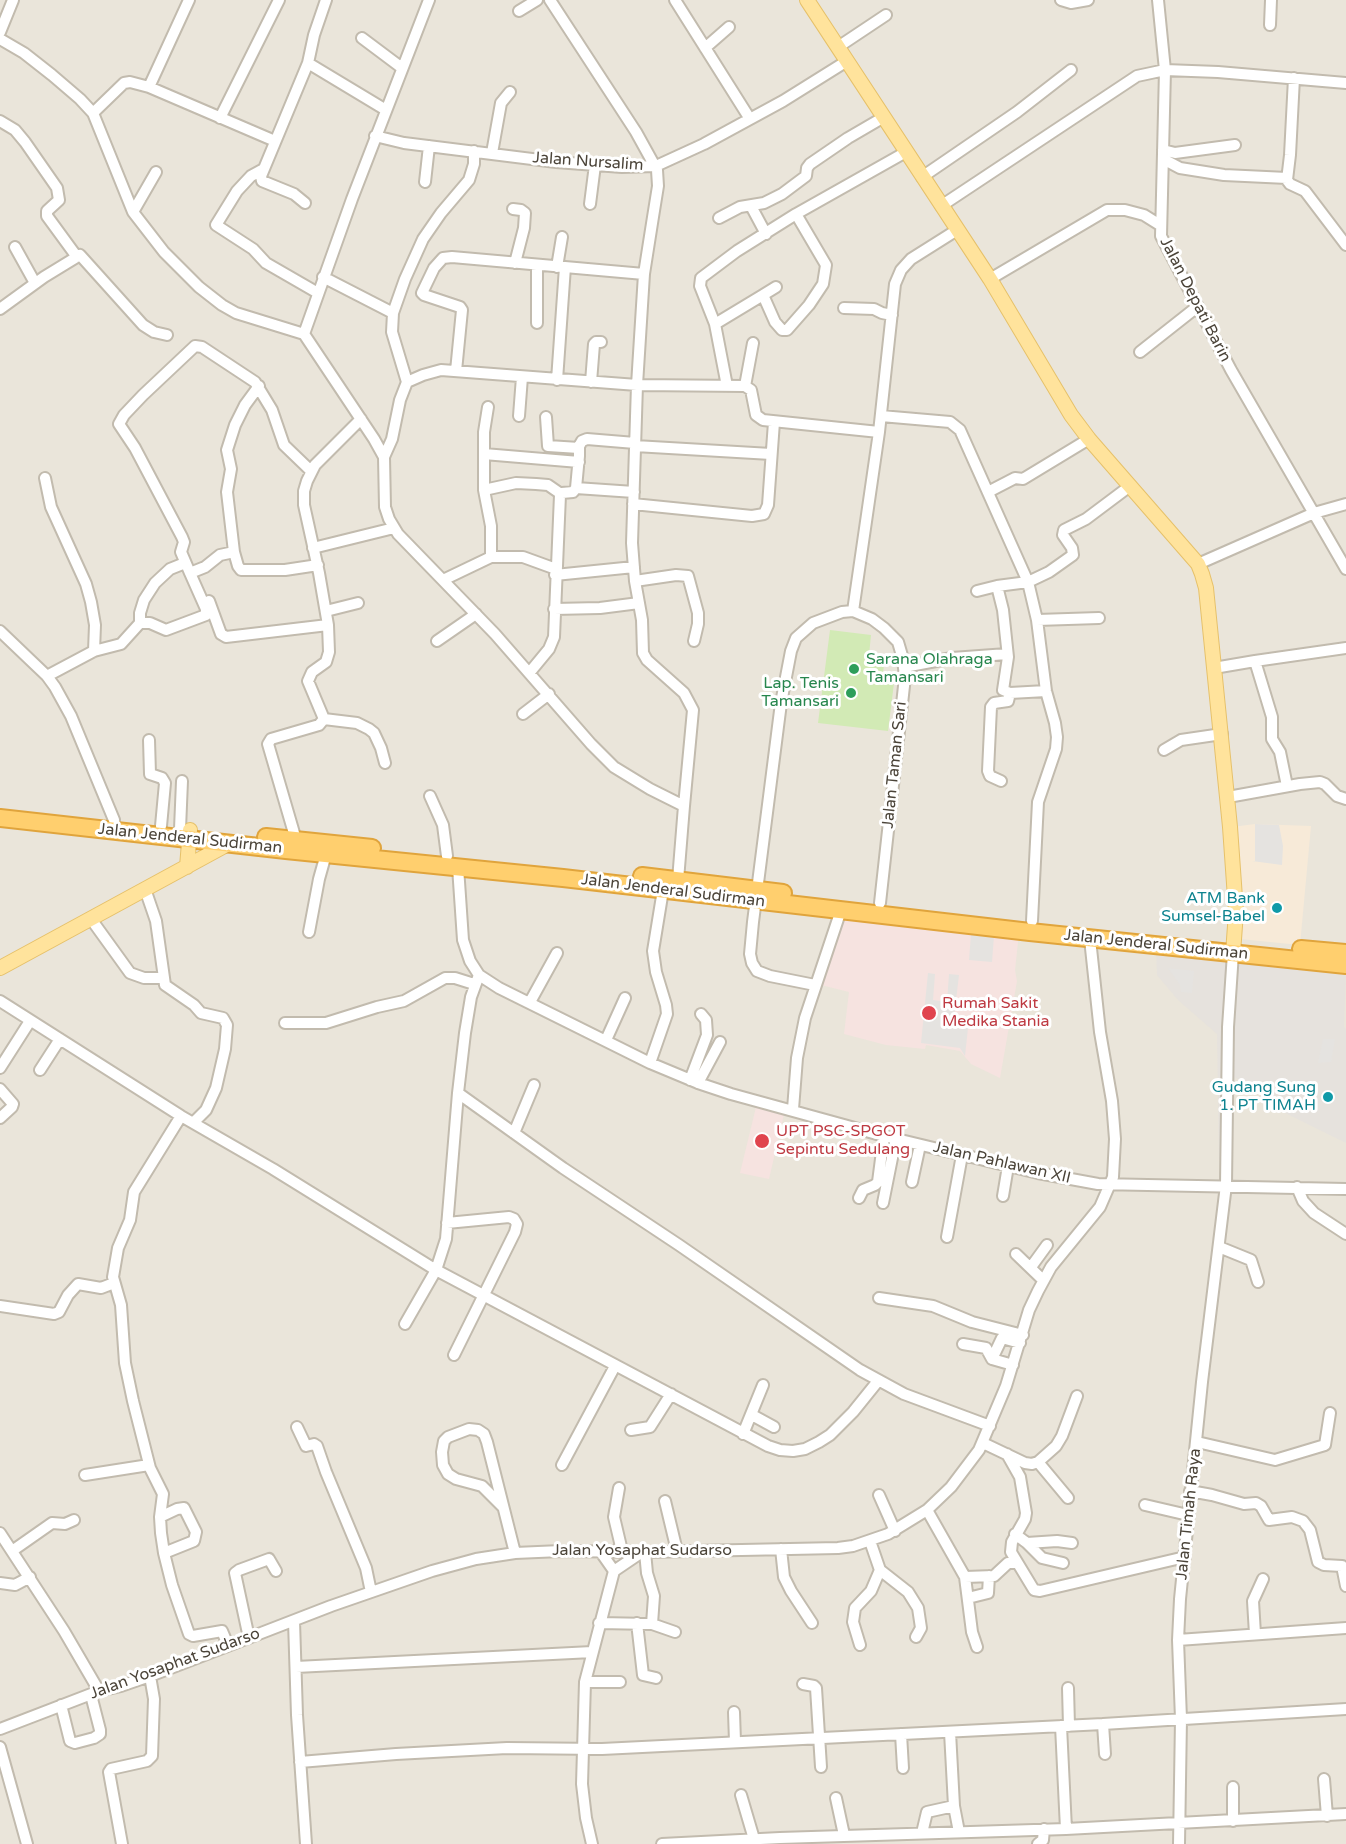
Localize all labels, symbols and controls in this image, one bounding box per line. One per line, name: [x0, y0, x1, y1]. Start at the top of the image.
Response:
street label: Jalan Nursalim: [532, 149, 644, 175]
street label: Jalan Depati Barin: [1155, 235, 1235, 365]
place label: Sarana Olahraga Tamansari: [866, 650, 993, 688]
marker: Sarana Olahraga Tamansari: [847, 662, 861, 676]
place label: Lap. Tenis Tamansari: [761, 674, 839, 712]
marker: Lap. Tenis Tamansari: [844, 686, 858, 700]
street label: Jalan Taman Sari: [879, 701, 911, 829]
street label: Jalan Jenderal Sudirman: [97, 820, 283, 858]
street label: Jalan Jenderal Sudirman: [580, 870, 766, 912]
place label: ATM Bank Sumsel-Babel: [1161, 889, 1265, 927]
marker: ATM Bank Sumsel-Babel: [1270, 901, 1284, 915]
street label: Jalan Jenderal Sudirman: [1063, 926, 1249, 964]
place label: Rumah Sakit Medika Stania: [942, 994, 1049, 1032]
marker: Rumah Sakit Medika Stania: [920, 1004, 938, 1022]
place label: Gudang Sung 1. PT TIMAH: [1212, 1078, 1316, 1116]
marker: Gudang Sung 1. PT TIMAH: [1321, 1090, 1335, 1104]
place label: UPT PSC-SPGOT Sepintu Sedulang: [776, 1122, 910, 1160]
marker: UPT PSC-SPGOT Sepintu Sedulang: [753, 1132, 771, 1150]
street label: Jalan Pahlawan XII: [931, 1138, 1073, 1188]
street label: Jalan Timah Raya: [1173, 1447, 1205, 1581]
street label: Jalan Yosaphat Sudarso: [552, 1541, 732, 1561]
street label: Jalan Yosaphat Sudarso: [87, 1624, 263, 1704]

